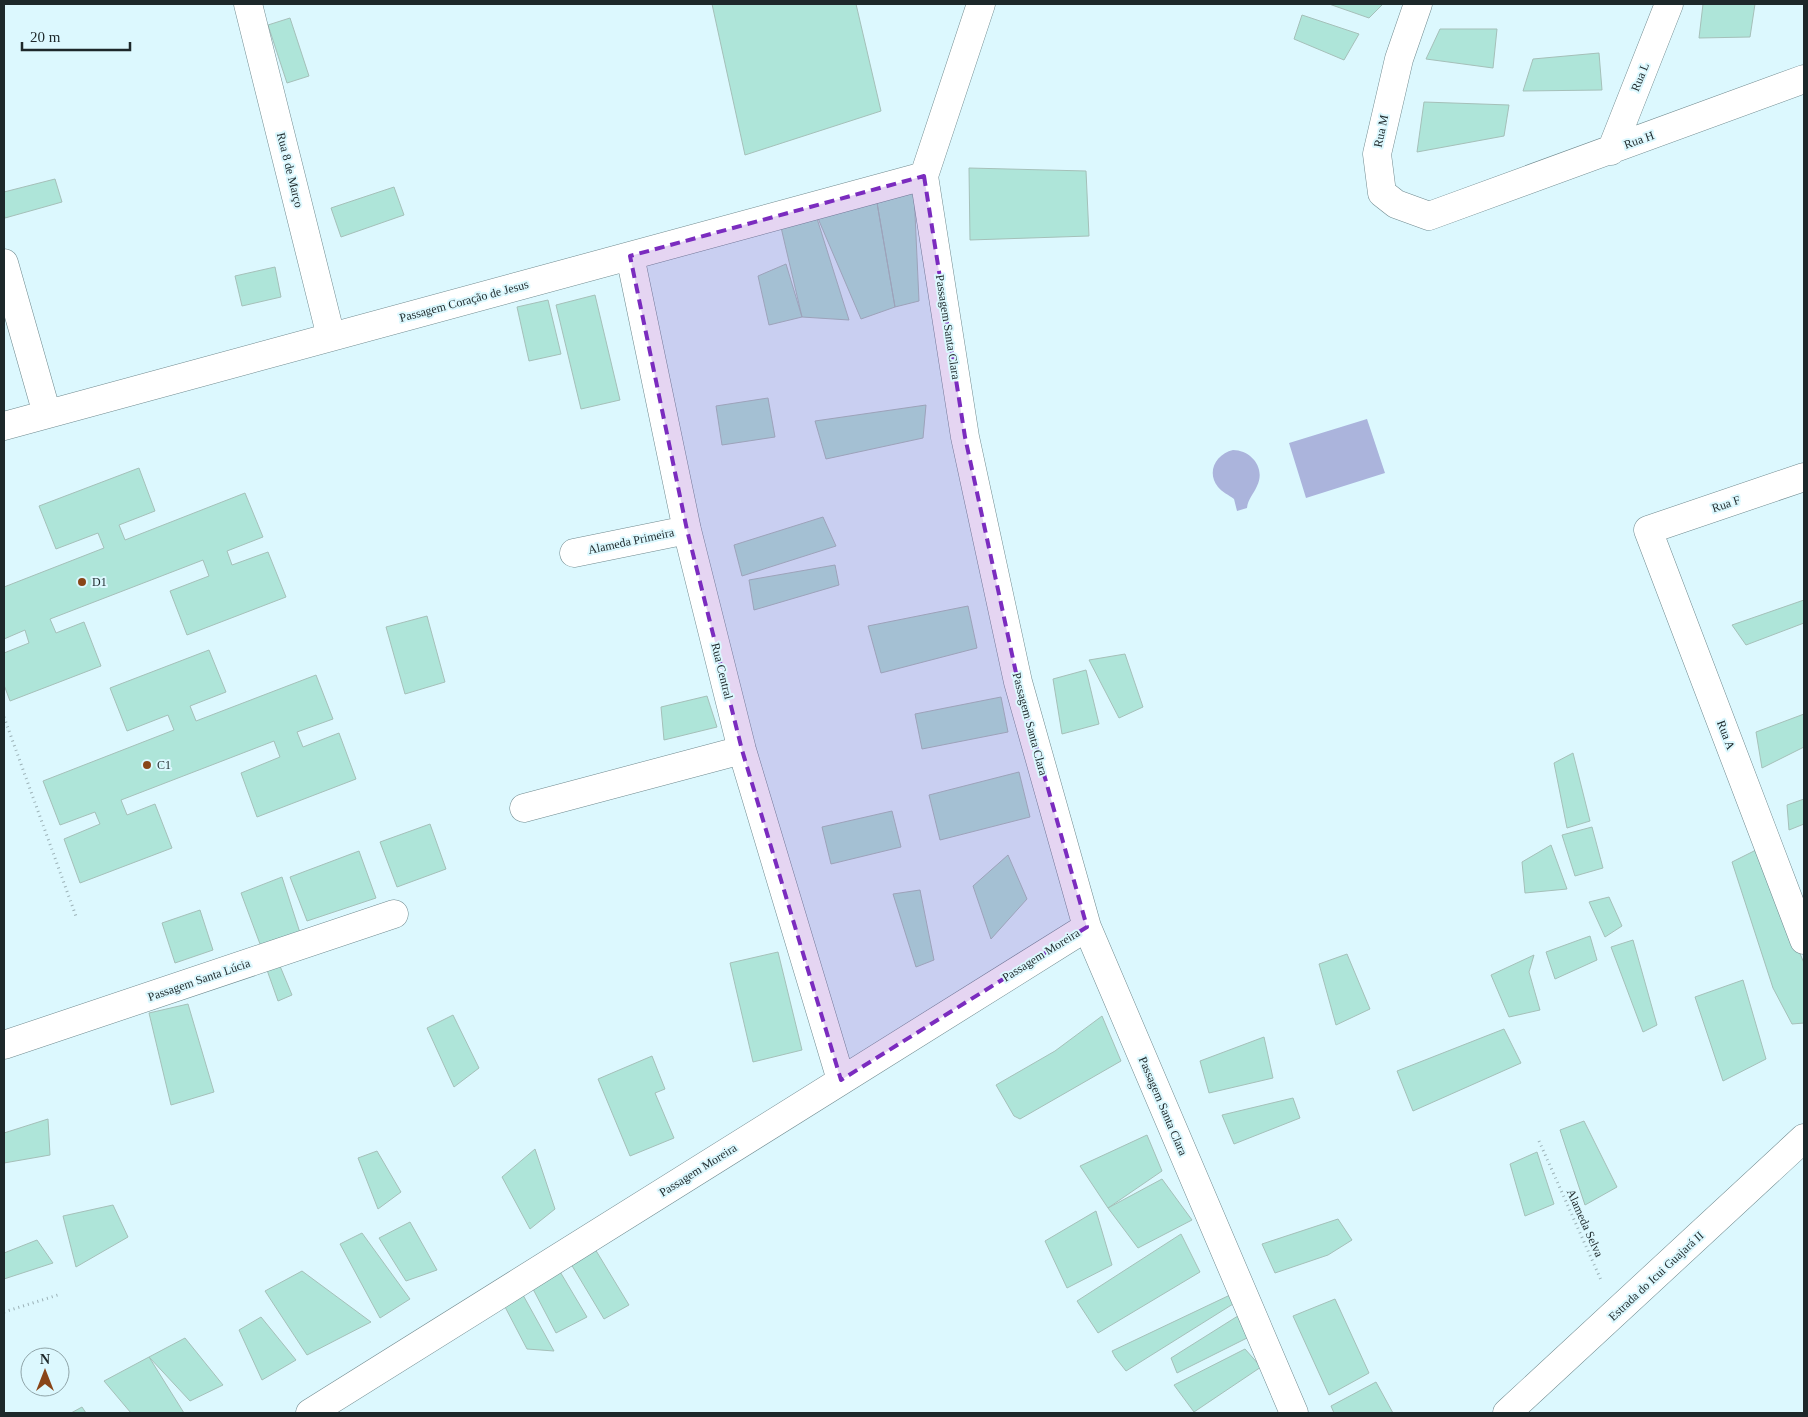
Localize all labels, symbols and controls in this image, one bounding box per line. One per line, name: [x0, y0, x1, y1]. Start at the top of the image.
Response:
scale bar: [22, 20, 130, 52]
text: 20 m: [30, 29, 61, 45]
street label: Rua L: [1628, 61, 1652, 93]
street label: Rua M: [1371, 113, 1391, 149]
street label: Rua H: [1622, 128, 1656, 152]
street label: Rua 8 de Março: [274, 131, 306, 209]
street label: Passagem Santa Clara: [933, 274, 963, 381]
street label: Passagem Coração de Jesus: [398, 277, 530, 325]
street label: Rua F: [1710, 493, 1742, 515]
street label: Alameda Primeira: [587, 525, 676, 557]
place label: D1: [92, 575, 107, 589]
marker: D1: [76, 576, 88, 588]
street label: Rua Central: [708, 641, 736, 701]
street label: Passagem Santa Clara: [1010, 671, 1051, 778]
street label: Rua A: [1714, 718, 1738, 752]
place label: C1: [157, 758, 171, 772]
marker: C1: [141, 759, 153, 771]
street label: Passagem Moreira: [1000, 925, 1083, 985]
street label: Passagem Santa Lúcia: [146, 956, 253, 1004]
street label: Passagem Santa Clara: [1136, 1054, 1190, 1158]
street label: Passagem Moreira: [657, 1140, 740, 1200]
street label: Alameda Selva: [1564, 1187, 1607, 1260]
street label: Estrada do Icui Guajará II: [1606, 1228, 1706, 1324]
north arrow: [20, 1347, 70, 1397]
text: N: [40, 1352, 50, 1367]

